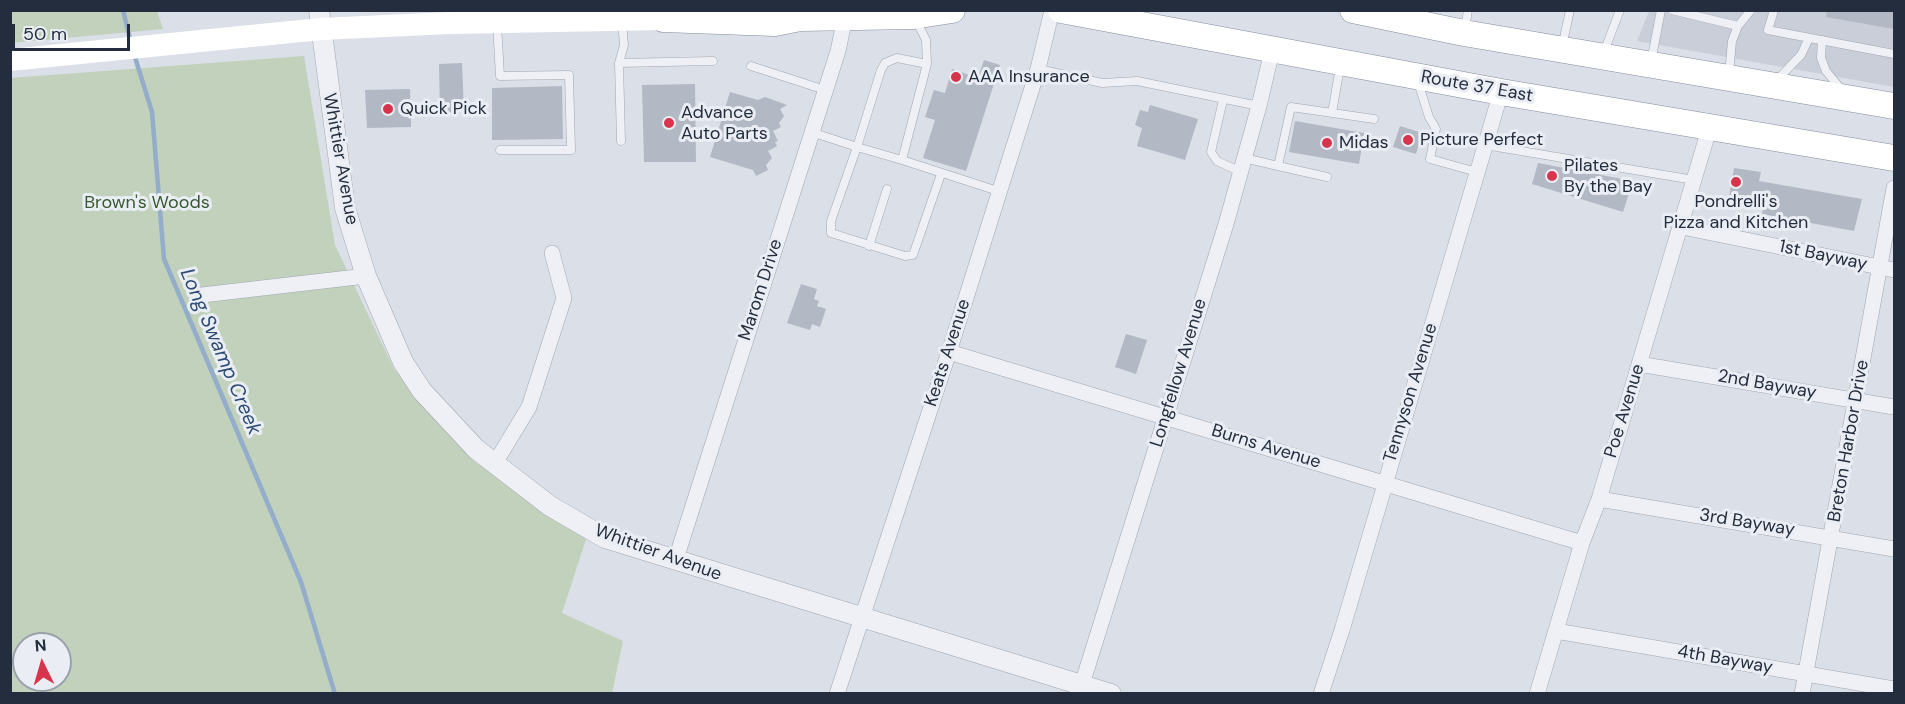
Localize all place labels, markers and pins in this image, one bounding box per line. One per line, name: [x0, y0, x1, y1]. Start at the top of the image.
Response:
place label: AAA Insurance: [968, 66, 1090, 88]
marker: AAA Insurance: [949, 70, 963, 84]
place label: Quick Pick: [400, 98, 487, 120]
marker: Quick Pick: [381, 102, 395, 116]
place label: Advance Auto Parts: [681, 102, 768, 144]
marker: Advance Auto Parts: [662, 116, 676, 130]
place label: Picture Perfect: [1420, 129, 1543, 151]
place label: Midas: [1339, 132, 1389, 154]
marker: Picture Perfect: [1401, 133, 1415, 147]
marker: Midas: [1320, 136, 1334, 150]
place label: Pilates By the Bay: [1564, 155, 1652, 198]
marker: Pilates By the Bay: [1545, 169, 1559, 183]
marker: Pondrelli's Pizza and Kitchen: [1729, 175, 1743, 189]
place label: Pondrelli's Pizza and Kitchen: [1664, 191, 1808, 234]

